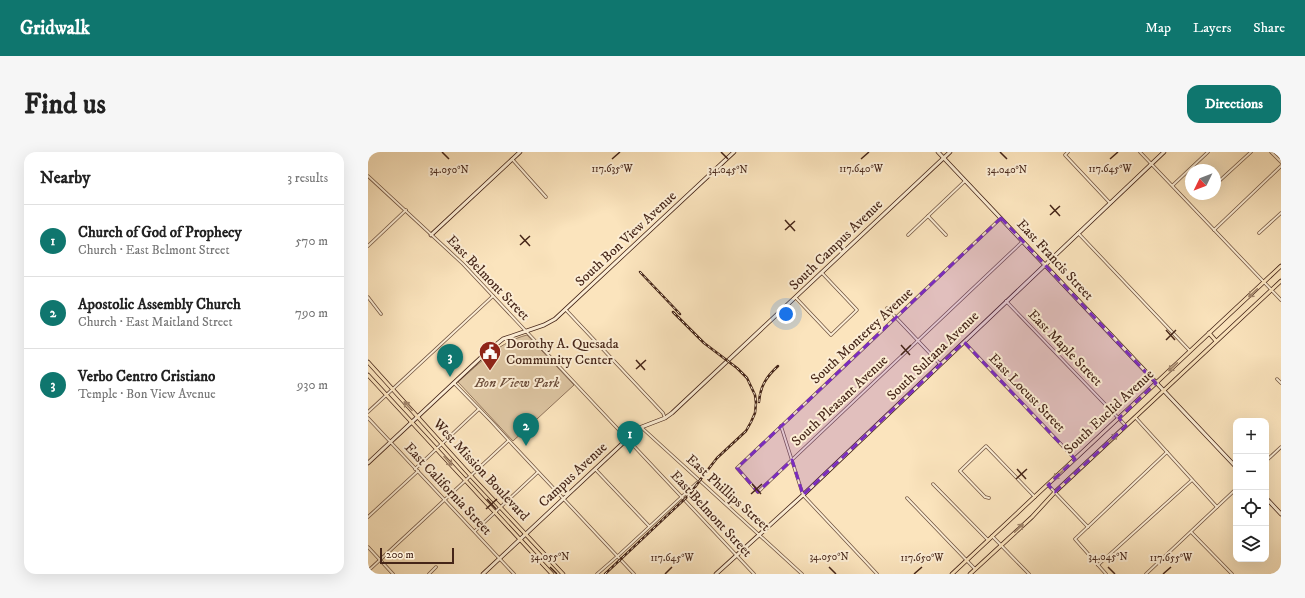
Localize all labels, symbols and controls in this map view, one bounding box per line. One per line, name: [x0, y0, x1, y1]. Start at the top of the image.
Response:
text: Gridwalk: [20, 17, 90, 40]
text: Map: [1145, 19, 1171, 37]
text: Layers: [1193, 19, 1231, 37]
text: Share: [1253, 19, 1285, 37]
button: Directions: [1187, 85, 1281, 123]
text: Find us: [24, 87, 106, 122]
text: 117.635°W: [591, 163, 633, 175]
text: 117.640°W: [839, 163, 884, 175]
text: 117.645°W: [1088, 163, 1132, 175]
text: 34.050°N: [429, 164, 469, 176]
text: 34.045°N: [708, 164, 748, 176]
text: 34.040°N: [987, 164, 1027, 176]
north arrow: [1185, 164, 1221, 200]
text: Nearby: [40, 167, 90, 189]
text: 3 results: [287, 170, 328, 186]
street label: South Bon View Avenue: [572, 187, 681, 291]
street label: South Campus Avenue: [785, 196, 887, 294]
street label: East Francis Street: [1013, 216, 1098, 305]
text: Church of God of Prophecy: [78, 223, 242, 242]
street label: East Belmont Street: [443, 231, 534, 325]
text: 1: [51, 233, 55, 249]
text: 570 m: [295, 233, 328, 249]
text: Church · East Belmont Street: [78, 242, 230, 258]
street label: South Monterey Avenue: [807, 284, 917, 388]
one-way arrow: [1248, 288, 1258, 297]
text: Apostolic Assembly Church: [78, 295, 241, 314]
your location: [776, 304, 796, 324]
text: 2: [50, 305, 56, 321]
text: 790 m: [295, 305, 328, 321]
street label: East Maple Street: [1024, 306, 1106, 391]
street label: South Sultana Avenue: [883, 307, 983, 405]
text: Church · East Maitland Street: [78, 314, 233, 330]
place label: Dorothy A. Quesada Community Center: [506, 335, 619, 369]
public building icon: Dorothy A. Quesada Community Center: [477, 339, 503, 372]
pin: 3: [437, 344, 463, 377]
street label: East Locust Street: [985, 350, 1070, 437]
street label: South Pleasant Avenue: [788, 352, 892, 450]
one-way arrow: [1168, 362, 1178, 371]
street label: South Euclid Avenue: [1060, 366, 1158, 458]
text: Verbo Centro Cristiano: [78, 367, 215, 386]
park label: Bon View Park: [474, 374, 560, 392]
text: 3: [51, 377, 55, 393]
text: 930 m: [297, 377, 328, 393]
text: Temple · Bon View Avenue: [78, 386, 216, 402]
one-way arrow: [404, 402, 413, 412]
pin: 2: [513, 413, 539, 446]
street label: West Mission Boulevard: [428, 414, 533, 525]
map controls: [1233, 418, 1269, 562]
button: +: [1233, 418, 1269, 454]
pin: 1: [617, 421, 643, 454]
one-way arrow: [1108, 433, 1118, 443]
street label: Campus Avenue: [535, 438, 611, 511]
street label: East California Street: [400, 439, 496, 540]
street label: East Phillips Street: [682, 451, 774, 536]
button: −: [1233, 454, 1269, 490]
one-way arrow: [443, 456, 452, 466]
street label: East Belmont Street: [666, 467, 756, 561]
one-way arrow: [1053, 470, 1063, 480]
button: locate: [1233, 490, 1269, 526]
one-way arrow: [1014, 523, 1024, 533]
button: layers: [1233, 526, 1269, 562]
scale bar: [380, 546, 454, 565]
text: 200 m: [386, 548, 414, 562]
text: 34.055°N: [531, 551, 569, 563]
text: 34.050°N: [809, 551, 849, 563]
text: 34.045°N: [1088, 551, 1128, 563]
text: 117.645°W: [650, 552, 694, 564]
text: 117.650°W: [901, 552, 944, 564]
text: 117.655°W: [1150, 552, 1193, 564]

